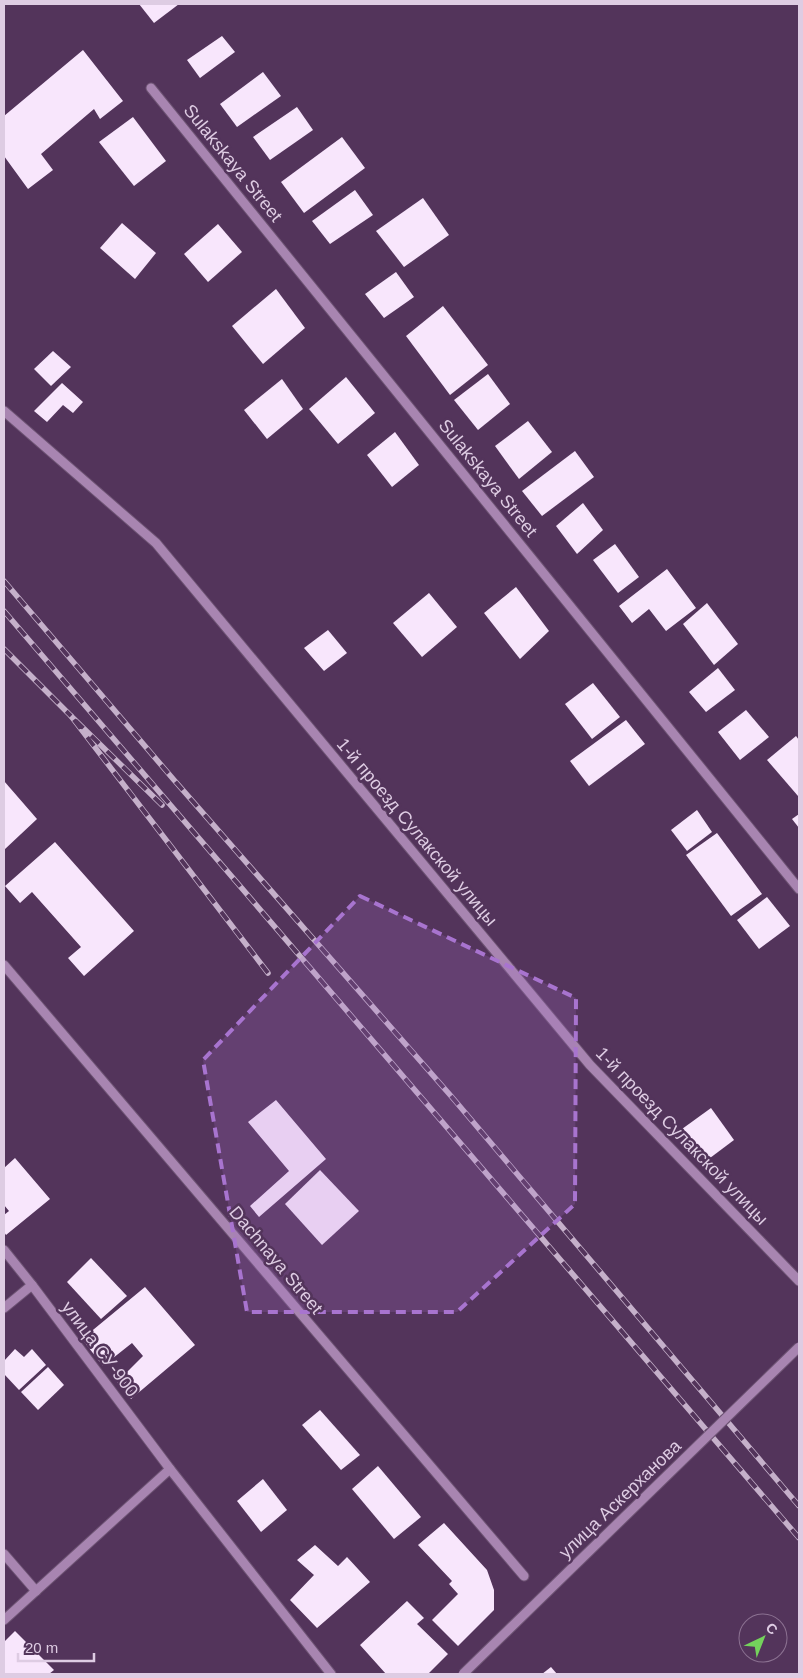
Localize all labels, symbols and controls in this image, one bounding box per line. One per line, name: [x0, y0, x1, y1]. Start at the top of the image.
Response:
street label: Sulakskaya Street: [180, 100, 286, 226]
street label: Sulakskaya Street: [435, 415, 541, 541]
street label: 1-й проезд Сулакской улицы: [333, 734, 501, 930]
street label: 1-й проезд Сулакской улицы: [592, 1043, 772, 1229]
street label: Dachnaya Street: [225, 1202, 327, 1318]
street label: улица СУ-900: [58, 1297, 142, 1401]
street label: улица Аскерханова: [555, 1435, 686, 1562]
north arrow: [738, 1613, 788, 1663]
text: С: [763, 1619, 781, 1638]
scale bar: [18, 1630, 94, 1662]
text: 20 m: [25, 1639, 58, 1656]

